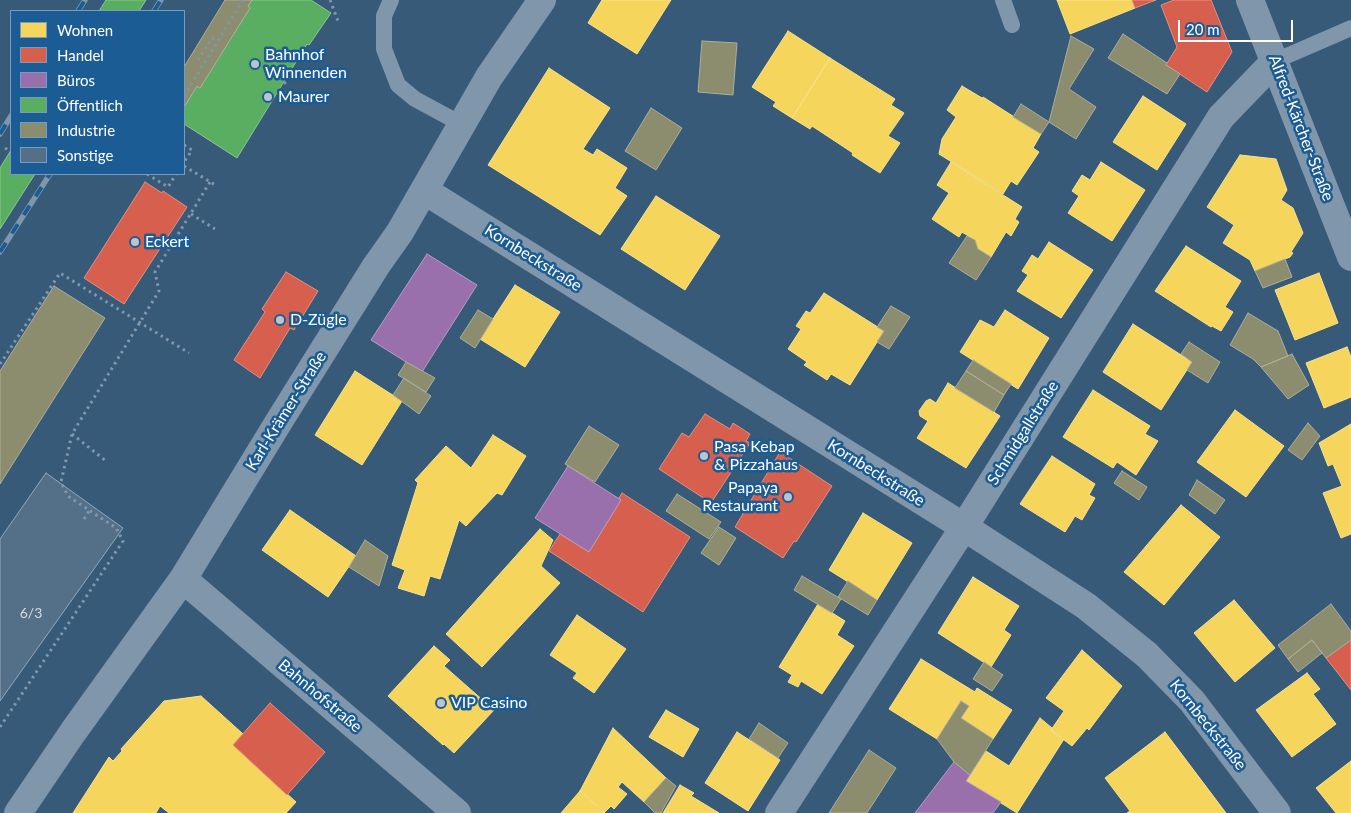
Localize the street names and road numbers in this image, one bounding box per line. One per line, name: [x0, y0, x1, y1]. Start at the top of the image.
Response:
street label: Alfred-Kärcher-Straße: [1264, 52, 1338, 204]
street label: Kornbeckstraße: [481, 220, 585, 296]
street label: Karl-Krämer-Straße: [242, 348, 330, 474]
street label: Schmidgallstraße: [983, 377, 1063, 489]
street label: Kornbeckstraße: [824, 435, 928, 511]
street label: Bahnhofstraße: [274, 655, 366, 737]
street label: Kornbeckstraße: [1166, 676, 1250, 774]

